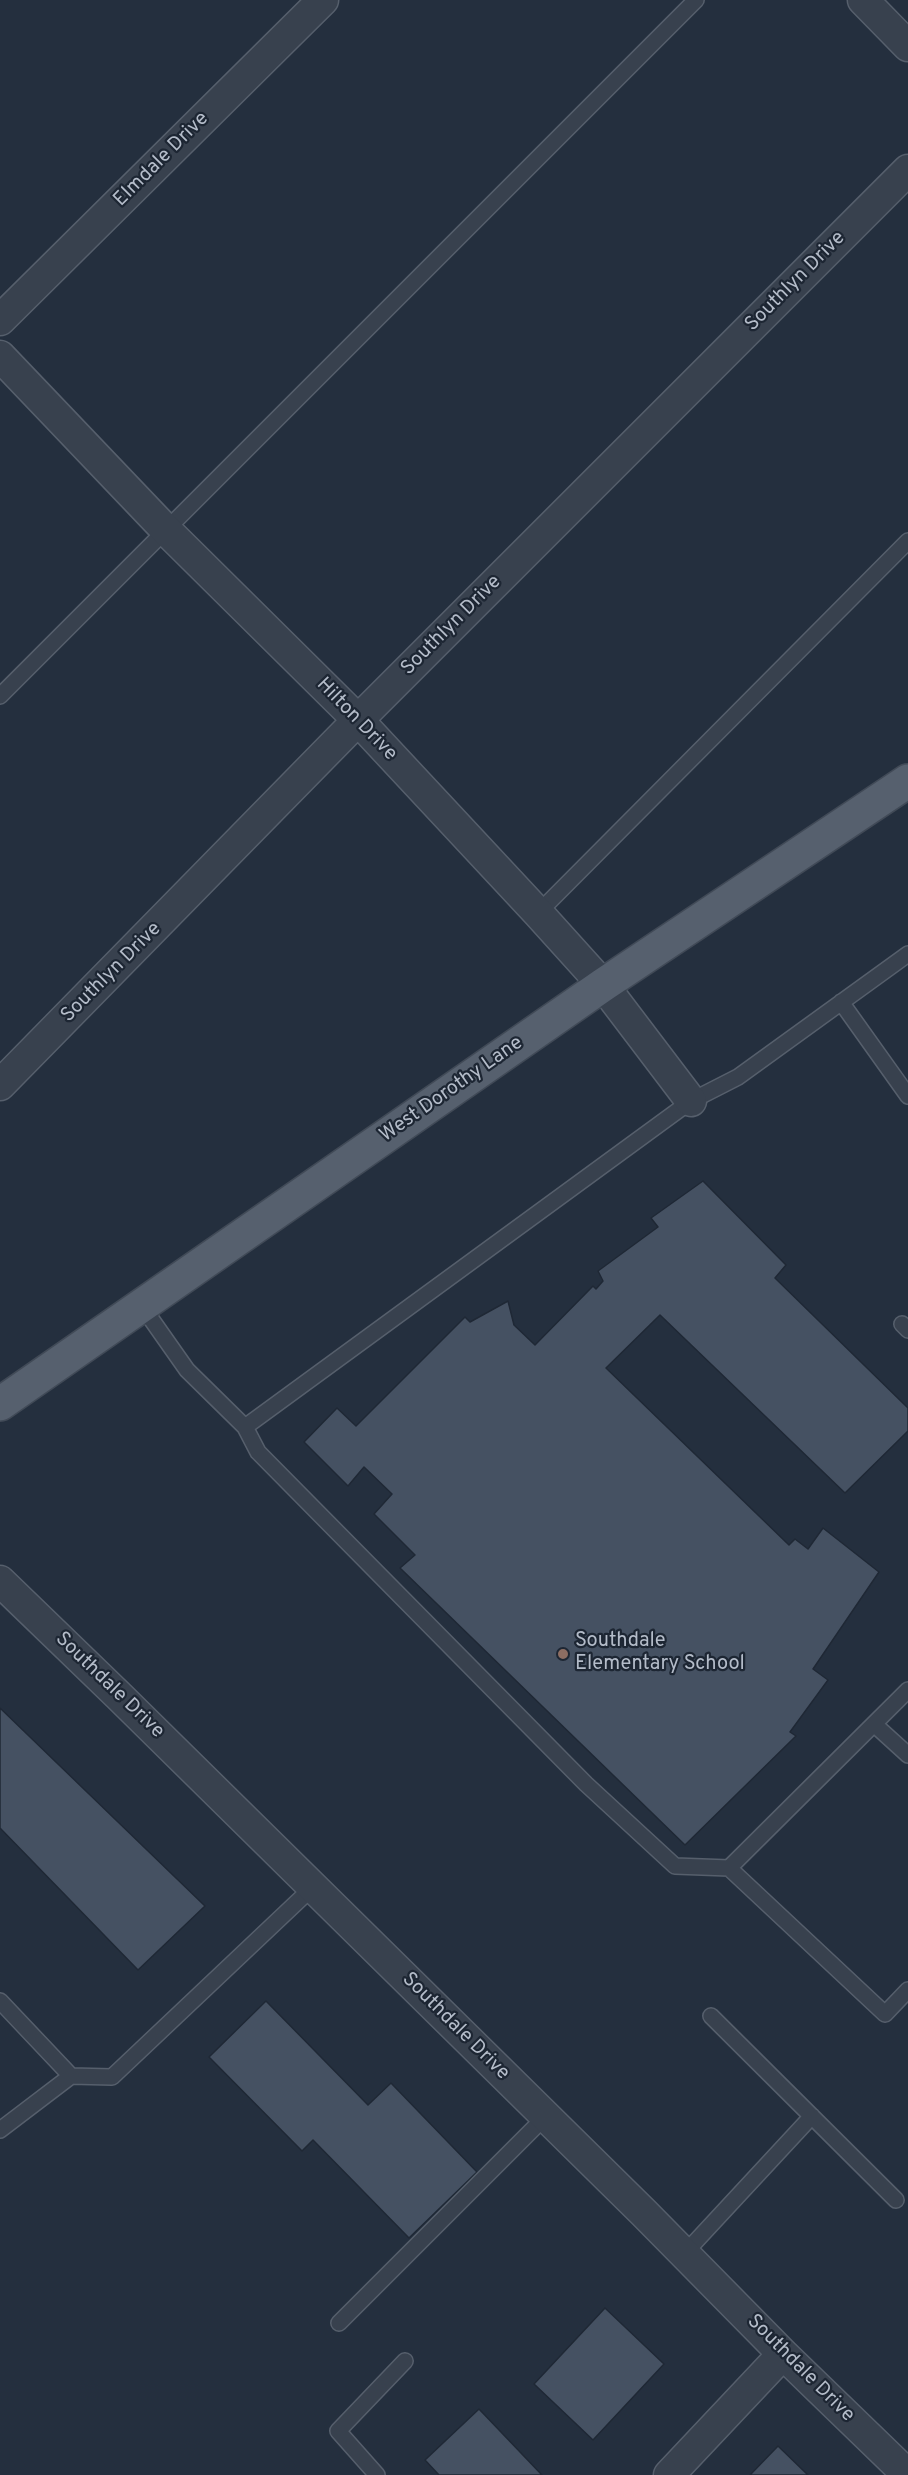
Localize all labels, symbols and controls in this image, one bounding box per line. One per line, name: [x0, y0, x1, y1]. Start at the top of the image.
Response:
street label: Elmdale Drive: [110, 108, 214, 212]
street label: Southlyn Drive: [741, 227, 851, 337]
street label: Southlyn Drive: [397, 571, 507, 681]
street label: Hilton Drive: [311, 674, 401, 766]
street label: Southlyn Drive: [57, 918, 167, 1028]
street label: West Dorothy Lane: [376, 1032, 528, 1148]
street label: Southdale Drive: [49, 1628, 169, 1744]
place label: Southdale Elementary School: [575, 1630, 745, 1677]
marker: Southdale Elementary School: [556, 1647, 570, 1661]
street label: Southdale Drive: [396, 1968, 514, 2086]
street label: Southdale Drive: [741, 2310, 859, 2428]

